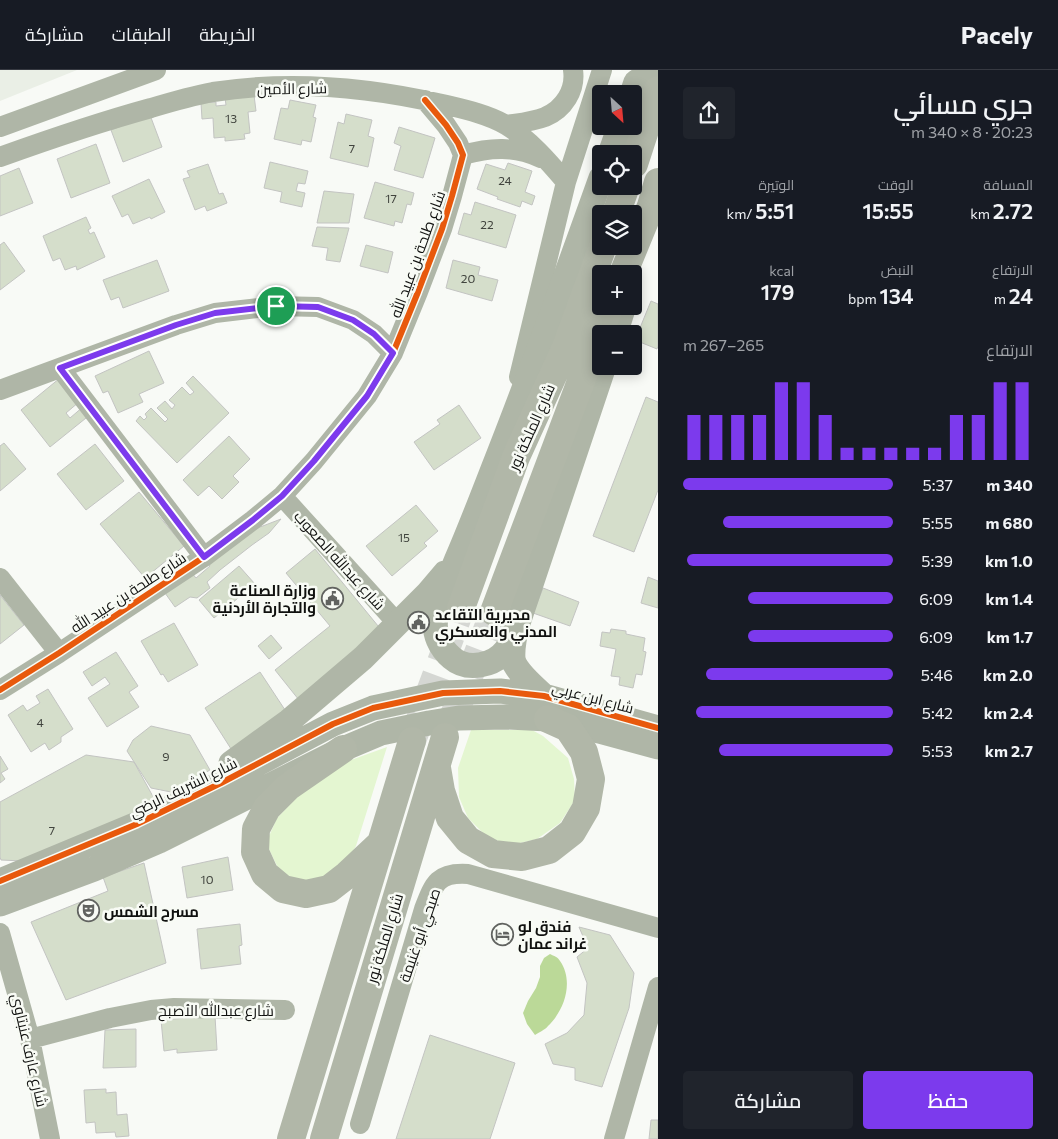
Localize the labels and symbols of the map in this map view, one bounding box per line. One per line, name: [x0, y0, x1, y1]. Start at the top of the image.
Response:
street label: شارع الأمين: [257, 78, 327, 101]
north arrow: [592, 85, 642, 135]
house number: 13: [225, 111, 237, 125]
house number: 7: [349, 141, 355, 155]
house number: 24: [498, 173, 512, 187]
street label: شارع طلحة بن عبيد الله: [386, 188, 451, 321]
house number: 17: [385, 191, 397, 205]
house number: 22: [480, 217, 494, 231]
house number: 20: [461, 271, 475, 285]
pin: [255, 285, 297, 327]
street label: شارع الملكة نور: [503, 381, 561, 475]
street label: شارع عبدالله الصعوب: [289, 507, 389, 615]
house number: 15: [398, 530, 410, 544]
street label: شارع طلحة بن عبيد الله: [67, 548, 191, 639]
place label: وزارة الصناعة والتجارة الأردنية: [212, 581, 316, 617]
public building icon: وزارة الصناعة والتجارة الأردنية: [320, 587, 344, 611]
place label: مديرية التقاعد المدني والعسكري: [435, 605, 557, 644]
public building icon: مديرية التقاعد المدني والعسكري: [407, 611, 431, 635]
street label: شارع ابن عربي: [549, 677, 636, 720]
house number: 4: [36, 715, 44, 729]
house number: 9: [162, 749, 170, 763]
street label: شارع الشريف الرضي: [126, 753, 242, 824]
house number: 7: [49, 823, 55, 837]
house number: 10: [201, 872, 214, 886]
street label: صبحي أبو غنيمة: [395, 886, 447, 986]
street label: شارع الملكة نور: [362, 891, 409, 987]
theatre icon: مسرح الشمس: [76, 899, 100, 923]
place label: مسرح الشمس: [104, 902, 199, 922]
place label: فندق لو غراند عمان: [518, 917, 587, 953]
hotel icon: فندق لو غراند عمان: [490, 923, 514, 947]
street label: شارع عارف عنبتاوي: [4, 992, 52, 1109]
street label: شارع عبدالله الأصبح: [158, 1001, 274, 1022]

